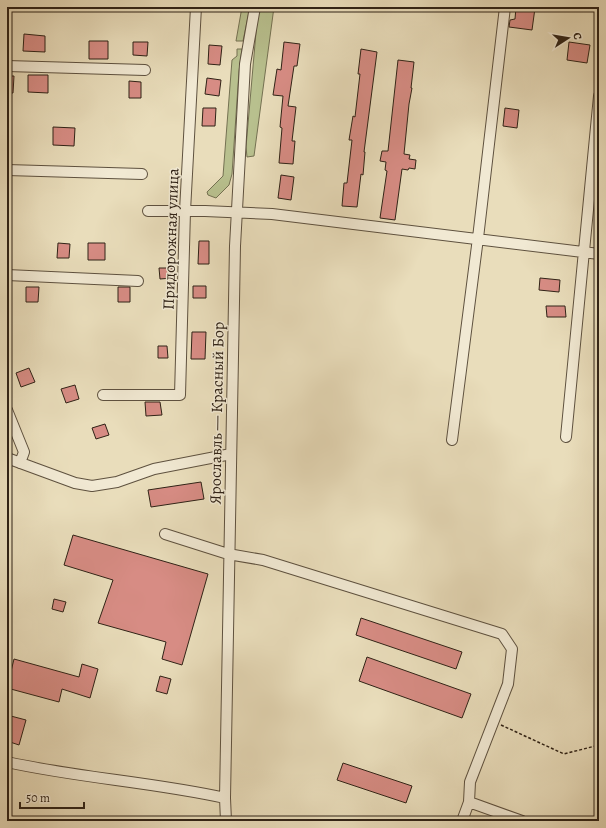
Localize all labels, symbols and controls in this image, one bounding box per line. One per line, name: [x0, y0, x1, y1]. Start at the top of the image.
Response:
north arrow: [548, 18, 588, 58]
text: С: [569, 31, 585, 41]
street label: Придорожная улица: [158, 167, 184, 310]
street label: Ярославль — Красный Бор: [204, 321, 230, 505]
scale bar: [20, 784, 84, 810]
text: 50 m: [26, 790, 50, 806]

